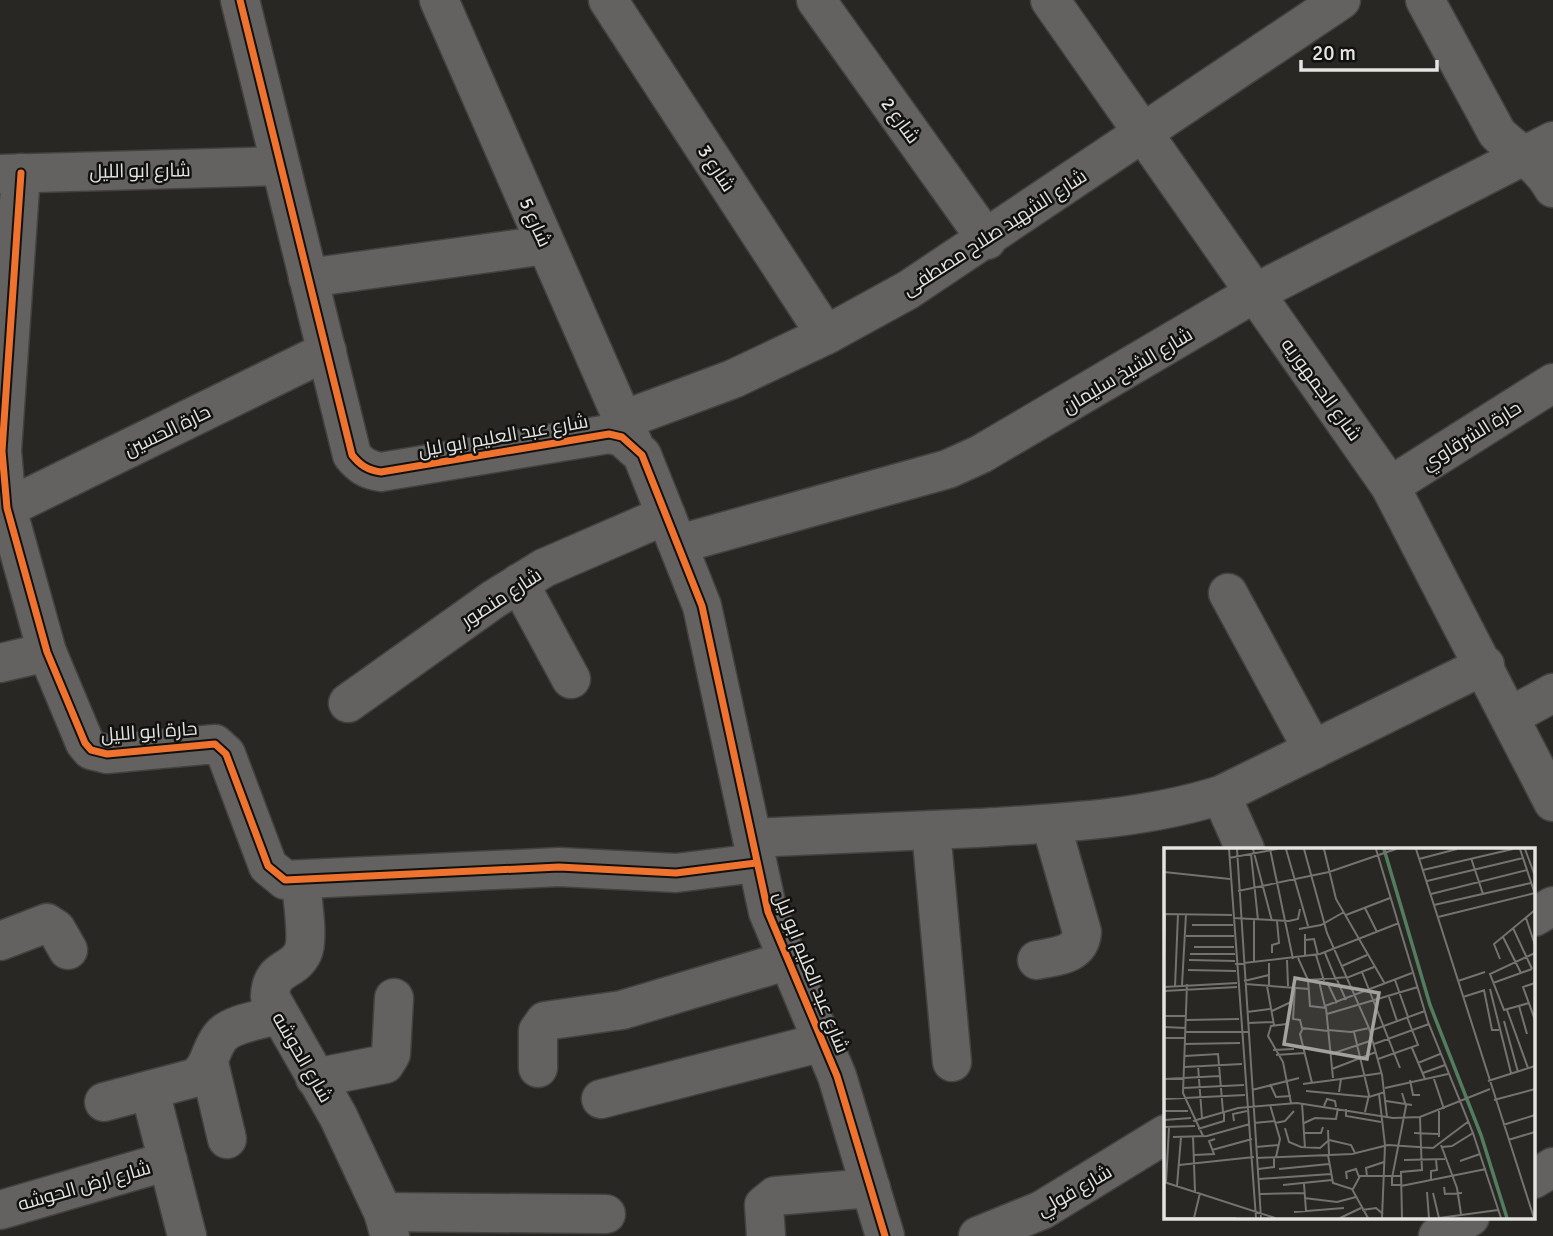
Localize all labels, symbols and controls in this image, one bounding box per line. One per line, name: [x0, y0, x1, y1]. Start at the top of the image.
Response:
scale bar: [1301, 28, 1438, 72]
text: 20 m: [1312, 40, 1356, 66]
street label: شارع 2: [875, 93, 925, 149]
street label: شارع 3: [691, 141, 740, 197]
street label: شارع ابو الليل: [89, 158, 191, 185]
street label: شارع الشهيد صلاح مصطفى: [898, 164, 1092, 302]
street label: شارع 5: [513, 194, 556, 251]
street label: شارع الشيخ سليمان: [1058, 323, 1197, 420]
street label: شارع الجمهوريه: [1275, 333, 1367, 446]
street label: حارة الشرقاوي: [1417, 396, 1527, 478]
street label: حارة الحسين: [120, 400, 215, 462]
street label: شارع عبد العليم ابو ليل: [416, 409, 590, 464]
street label: شارع منصور: [456, 563, 547, 634]
street label: حارة ابو الليل: [100, 717, 198, 747]
inset map: [1164, 848, 1536, 1218]
street label: شارع عبد العليم ابو ليل: [767, 888, 854, 1057]
street label: شارع الحوشه: [266, 1008, 338, 1108]
street label: شارع ارض الحوشه: [15, 1155, 154, 1217]
street label: شارع فولي: [1033, 1160, 1117, 1224]

